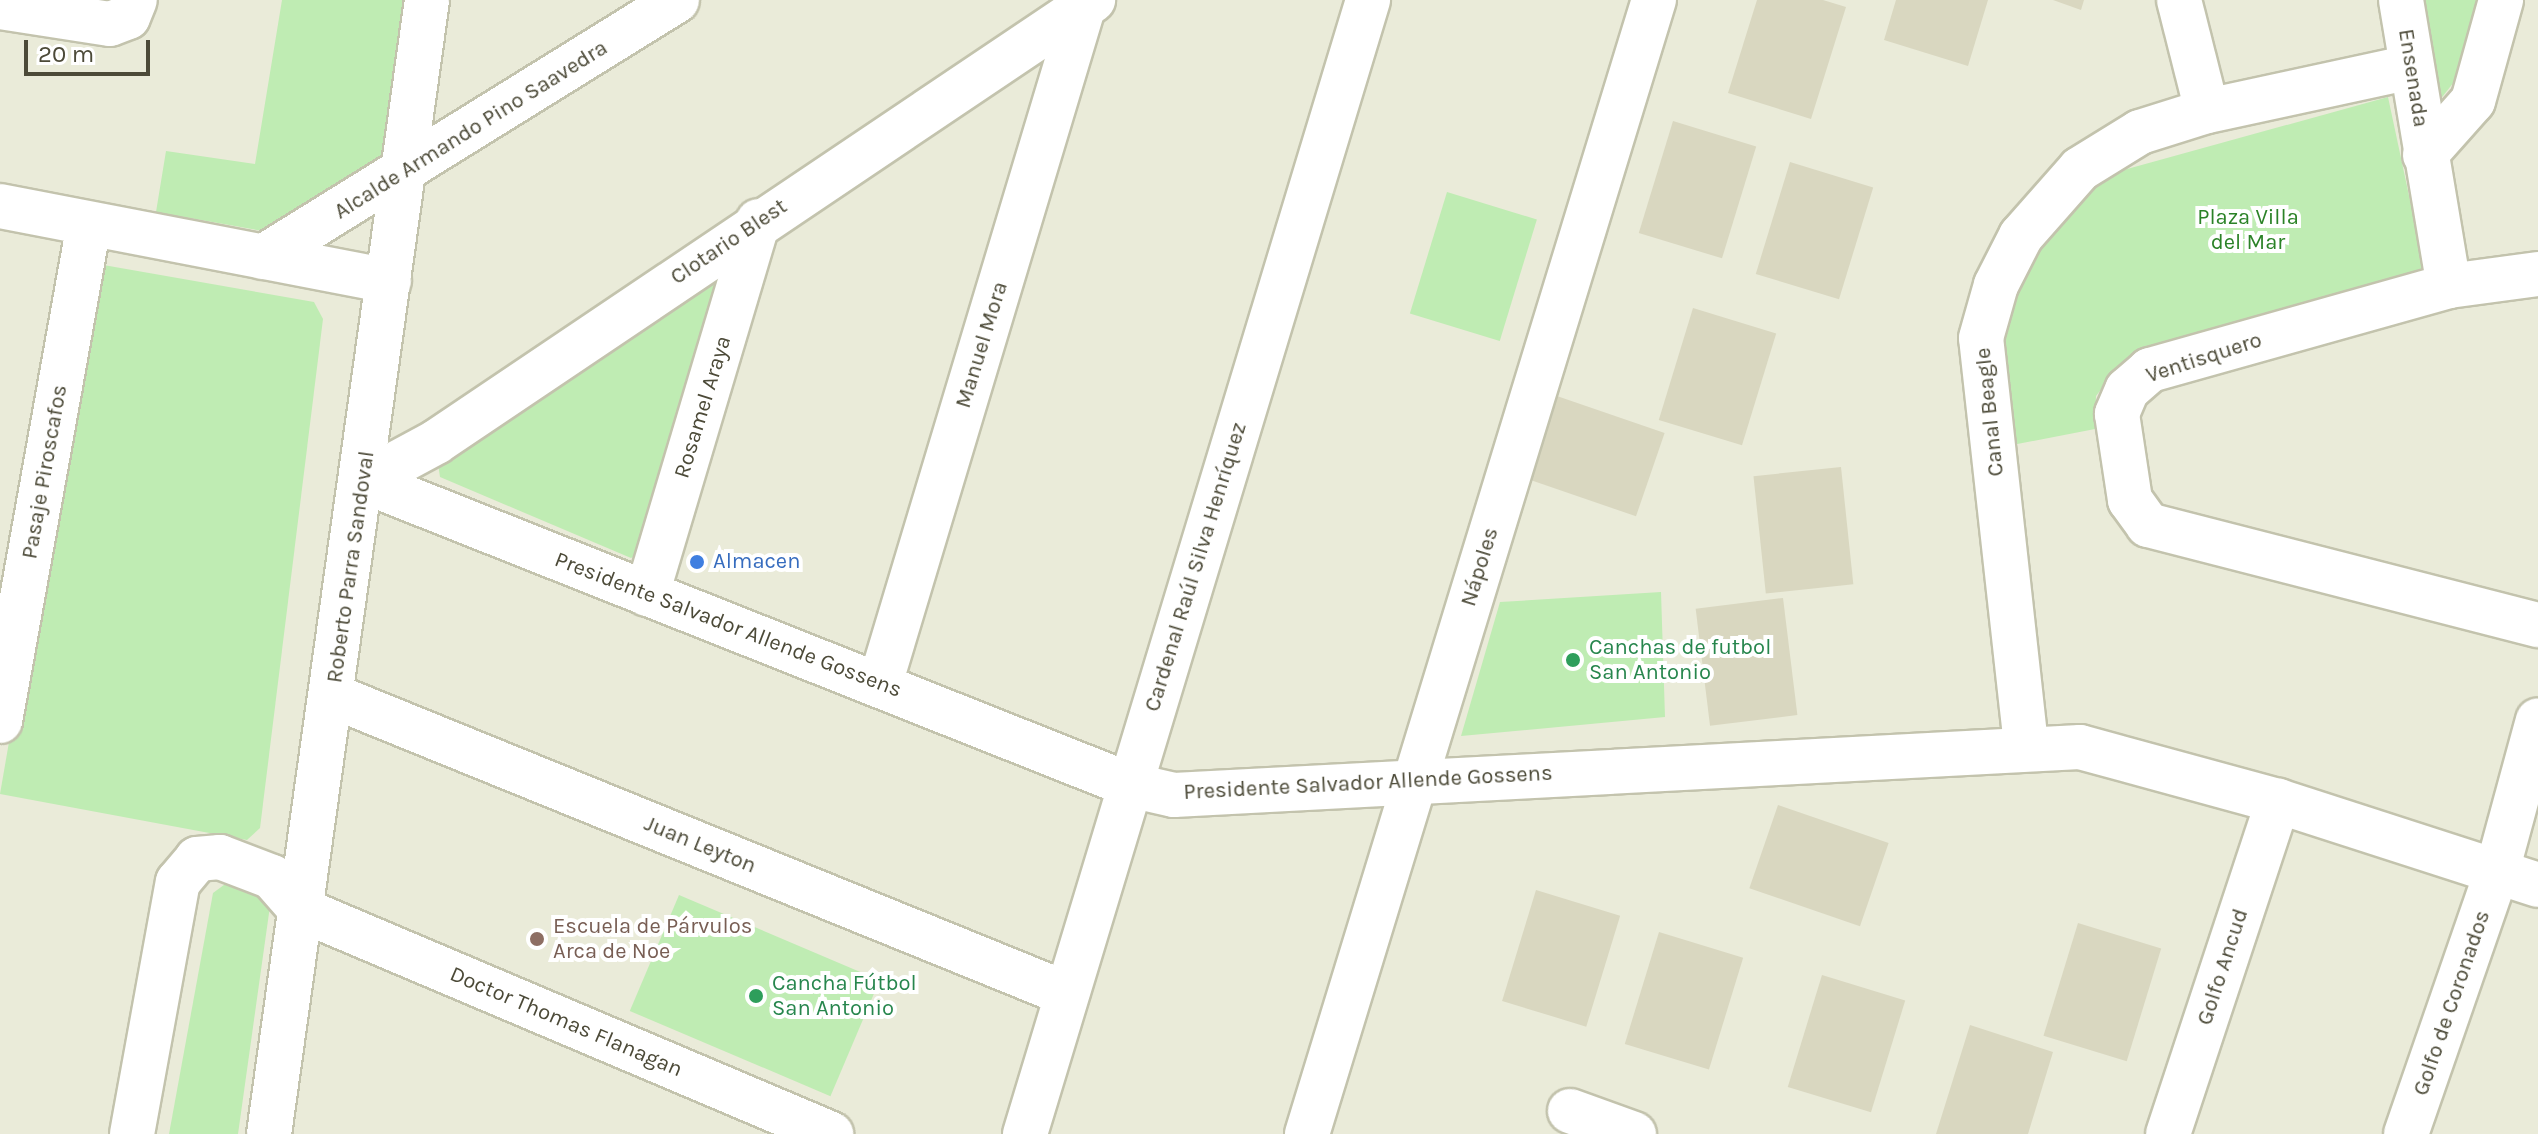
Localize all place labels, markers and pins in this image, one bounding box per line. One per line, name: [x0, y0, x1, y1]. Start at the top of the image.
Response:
place label: Almacen: [713, 549, 800, 575]
marker: Almacen: [688, 553, 706, 571]
place label: Canchas de futbol San Antonio: [1589, 634, 1771, 686]
marker: Canchas de futbol San Antonio: [1564, 651, 1582, 669]
place label: Escuela de Párvulos Arca de Noe: [553, 913, 752, 964]
marker: Escuela de Párvulos Arca de Noe: [528, 930, 546, 948]
place label: Cancha Fútbol San Antonio: [772, 970, 917, 1022]
marker: Cancha Fútbol San Antonio: [747, 987, 765, 1005]

